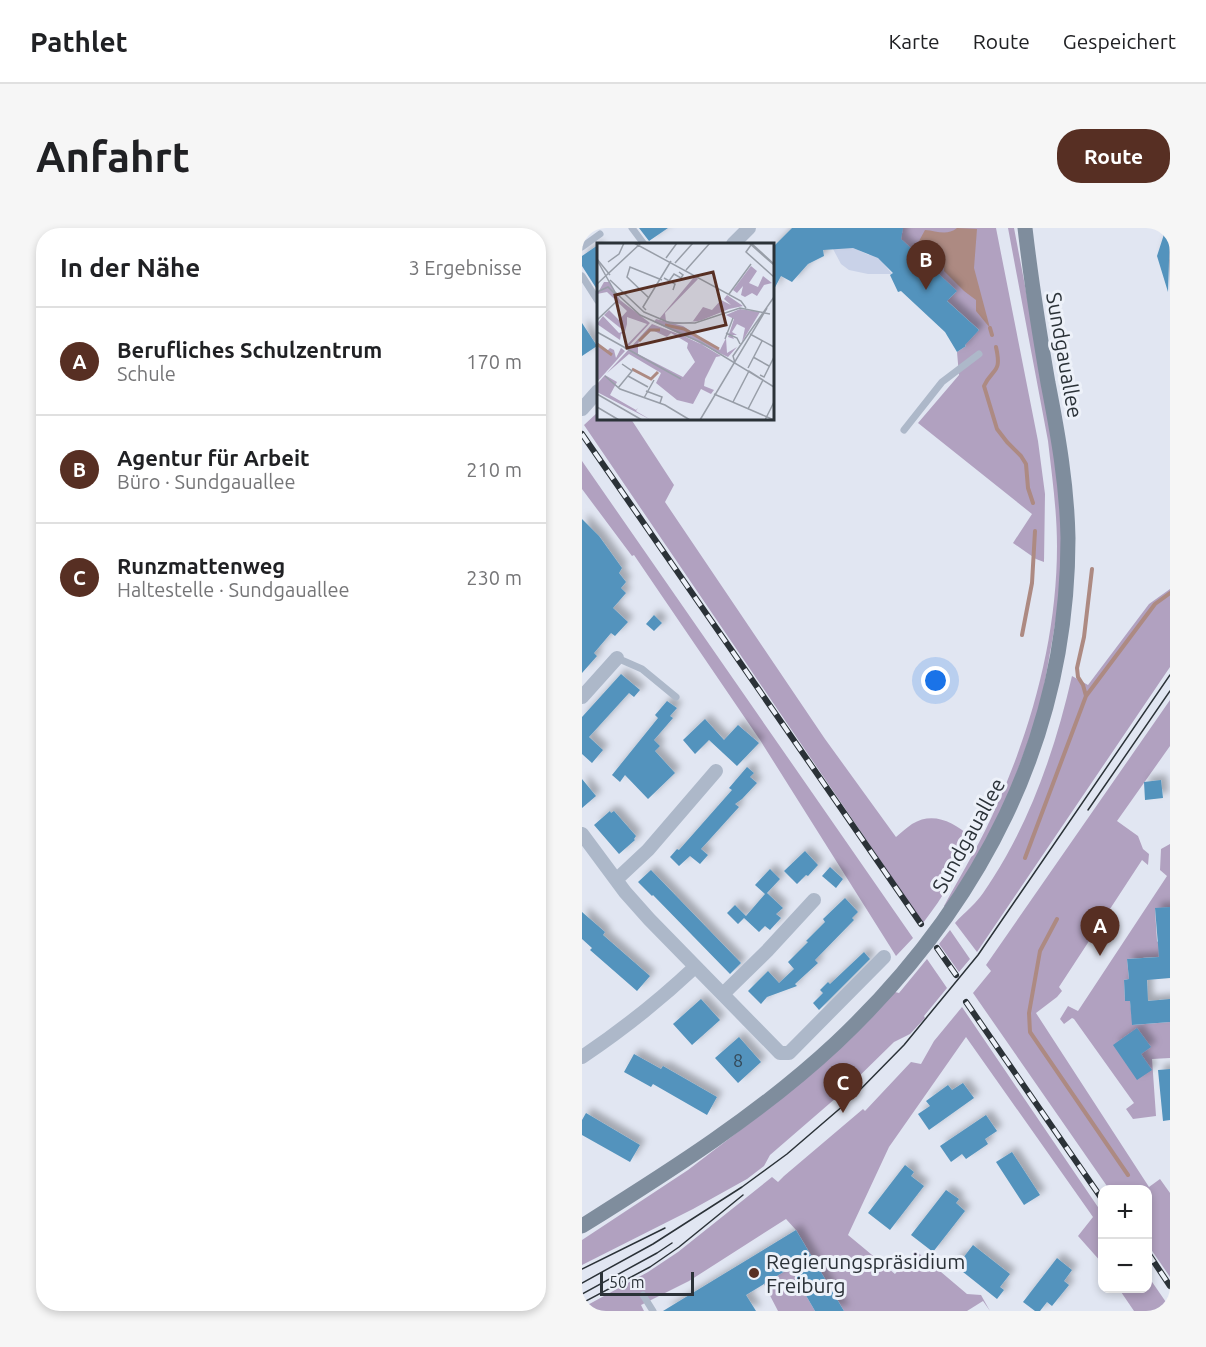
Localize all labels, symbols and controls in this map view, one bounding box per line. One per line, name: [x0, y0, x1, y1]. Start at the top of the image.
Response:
text: Pathlet: [30, 26, 128, 57]
text: Karte: [888, 29, 940, 53]
text: Route: [973, 29, 1030, 53]
text: Gespeichert: [1063, 29, 1176, 53]
button: Route: [1057, 129, 1170, 183]
text: Anfahrt: [36, 133, 190, 180]
pin: B: [906, 241, 946, 290]
inset map: [597, 243, 774, 420]
text: In der Nähe: [60, 253, 200, 282]
text: 3 Ergebnisse: [408, 256, 522, 279]
street label: Sundgauallee: [1042, 290, 1088, 420]
text: Berufliches Schulzentrum: [117, 337, 382, 362]
text: A: [72, 350, 87, 373]
text: 170 m: [466, 350, 522, 373]
text: Schule: [117, 362, 176, 385]
text: Agentur für Arbeit: [117, 445, 310, 470]
text: B: [73, 458, 86, 481]
text: 210 m: [466, 458, 522, 481]
text: Büro · Sundgauallee: [117, 470, 296, 493]
text: Runzmattenweg: [117, 553, 285, 578]
text: C: [73, 566, 86, 589]
text: 230 m: [466, 566, 522, 589]
text: Haltestelle · Sundgauallee: [117, 578, 350, 601]
your location: [921, 666, 950, 695]
street label: Sundgauallee: [927, 774, 1009, 896]
pin: A: [1080, 906, 1120, 956]
house number: 8: [733, 1050, 743, 1070]
pin: C: [824, 1064, 862, 1113]
map controls: [1098, 1185, 1152, 1293]
button: +: [1098, 1185, 1152, 1239]
button: −: [1098, 1239, 1152, 1293]
place label: Regierungspräsidium Freiburg: [766, 1249, 965, 1297]
marker: Regierungspräsidium Freiburg: [747, 1266, 761, 1280]
scale bar: [600, 1269, 694, 1296]
text: 50 m: [609, 1273, 645, 1291]

